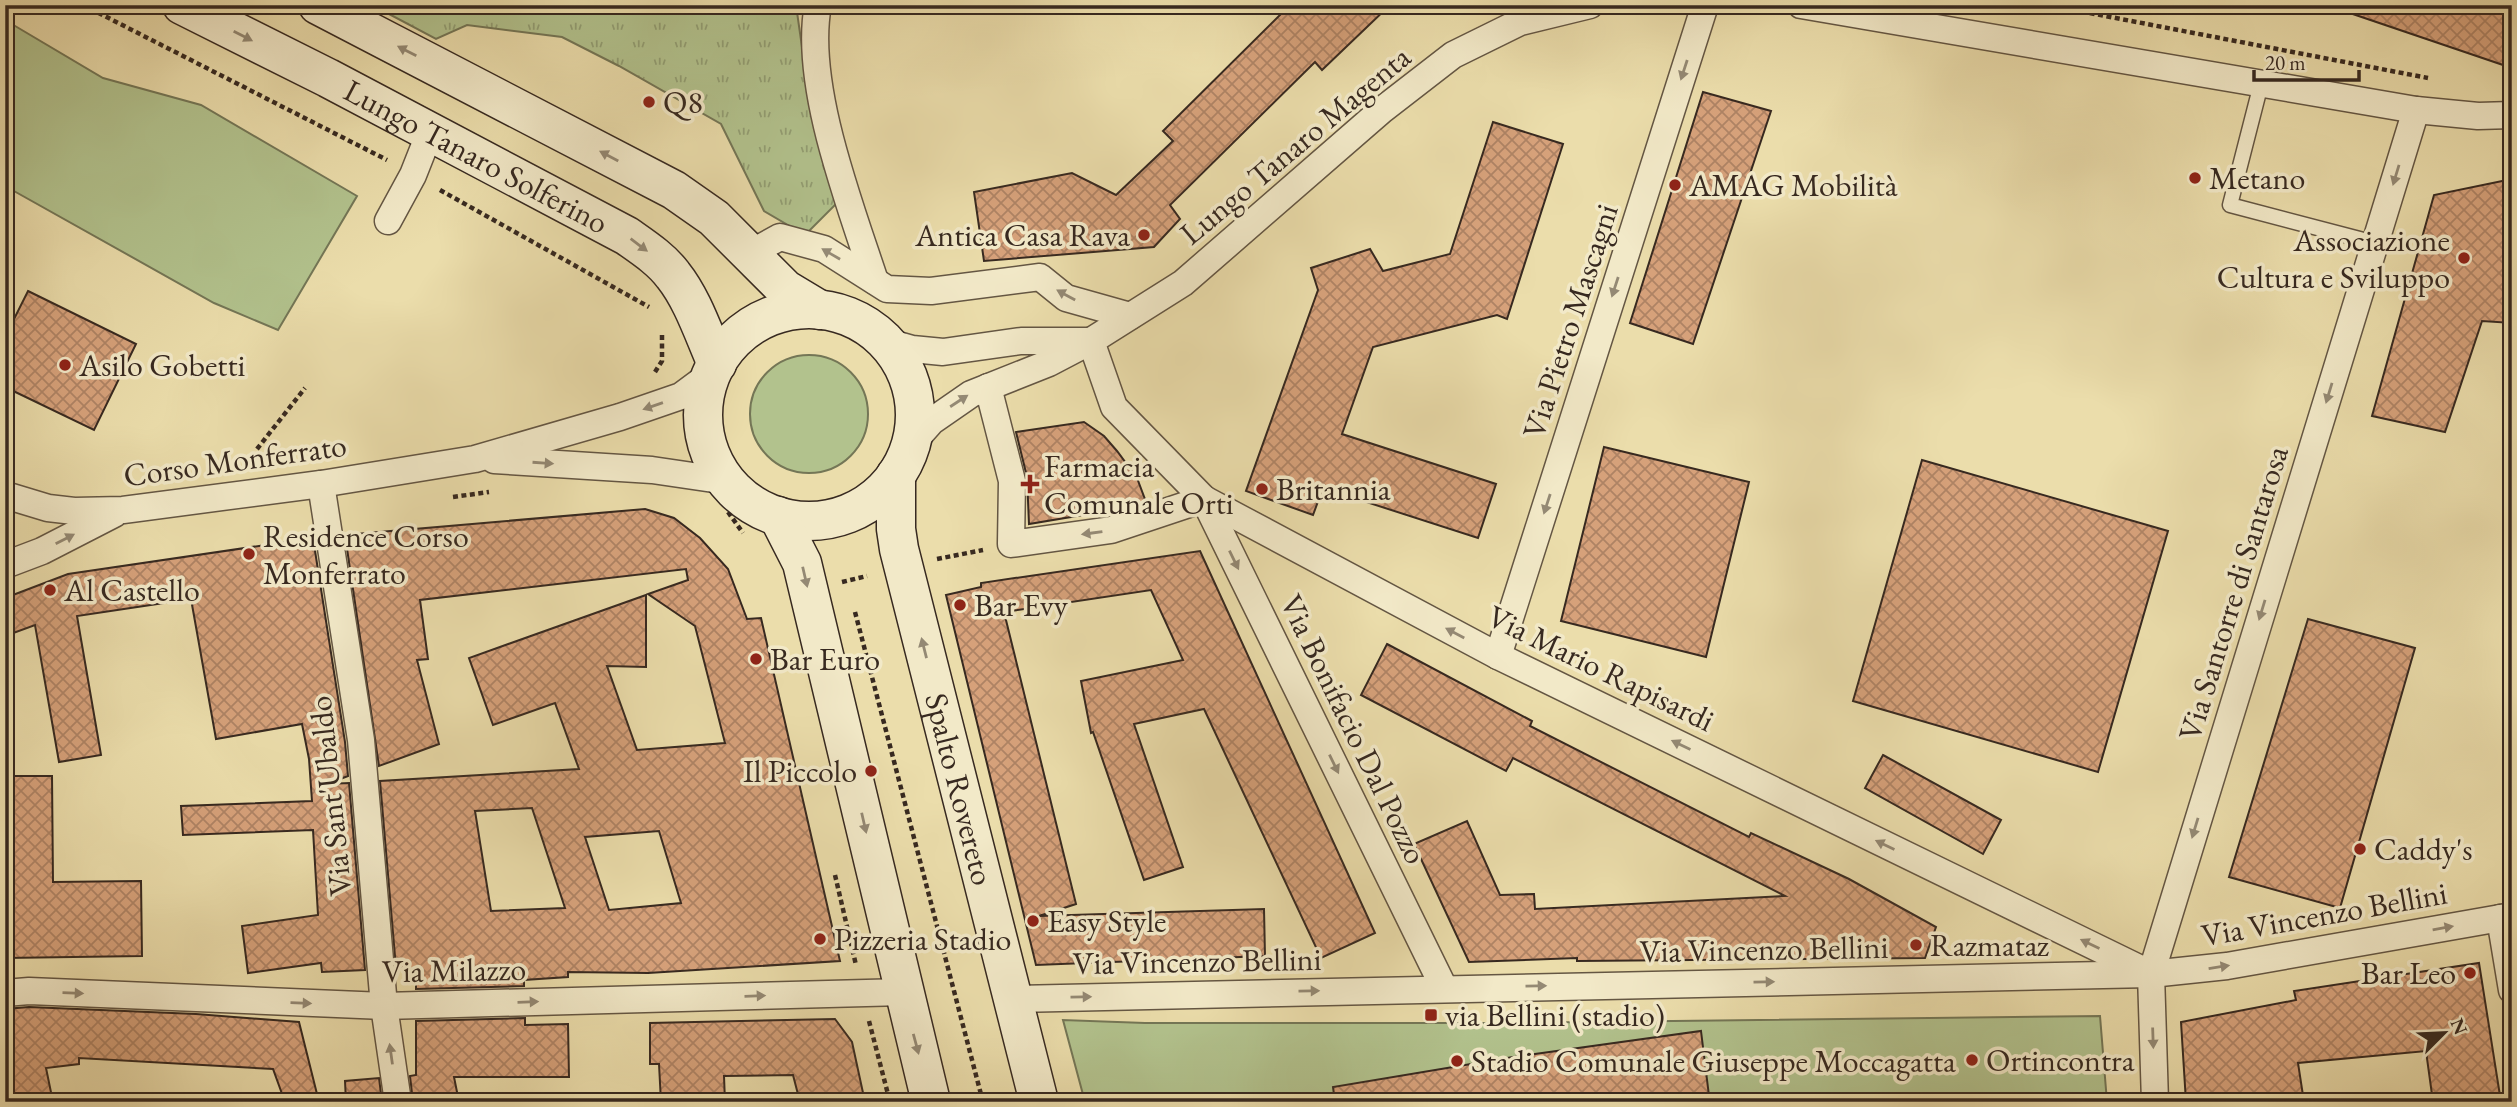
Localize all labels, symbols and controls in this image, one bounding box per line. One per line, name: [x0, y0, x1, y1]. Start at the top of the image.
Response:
one-way arrow: [233, 30, 253, 41]
street label: Lungo Tanaro Magenta: [1171, 36, 1419, 254]
scale bar: [2254, 38, 2360, 82]
one-way arrow: [397, 45, 417, 56]
text: 20 m: [2265, 49, 2306, 76]
one-way arrow: [1678, 60, 1689, 81]
street label: Lungo Tanaro Solferino: [337, 69, 616, 243]
place label: Q8: [663, 81, 703, 123]
marker: Q8: [641, 94, 657, 110]
one-way arrow: [599, 150, 619, 161]
place label: Metano: [2209, 157, 2305, 199]
place label: AMAG Mobilità: [1688, 164, 1898, 206]
one-way arrow: [2390, 165, 2400, 186]
marker: Metano: [2187, 170, 2203, 186]
marker: AMAG Mobilità: [1667, 177, 1683, 193]
street label: Via Pietro Mascagni: [1512, 198, 1628, 444]
place label: Antica Casa Rava: [914, 214, 1130, 256]
place label: Associazione Cultura e Sviluppo: [2217, 219, 2450, 298]
marker: Antica Casa Rava: [1136, 227, 1152, 243]
one-way arrow: [629, 237, 647, 252]
one-way arrow: [821, 248, 840, 260]
marker: Associazione Cultura e Sviluppo: [2456, 250, 2472, 266]
one-way arrow: [1610, 277, 1620, 298]
one-way arrow: [1056, 289, 1075, 301]
place label: Asilo Gobetti: [78, 344, 245, 386]
marker: Asilo Gobetti: [57, 357, 73, 373]
one-way arrow: [2323, 382, 2334, 403]
one-way arrow: [950, 395, 969, 408]
one-way arrow: [642, 401, 663, 412]
street label: Corso Monferrato: [121, 424, 349, 496]
street label: Via Santorre di Santarosa: [2168, 440, 2298, 745]
place label: Farmacia Comunale Orti: [1044, 445, 1234, 524]
one-way arrow: [532, 458, 554, 469]
place label: Britannia: [1276, 468, 1391, 510]
marker: Farmacia Comunale Orti: [1022, 476, 1038, 492]
marker: Britannia: [1254, 481, 1270, 497]
one-way arrow: [1541, 494, 1551, 515]
place label: Residence Corso Monferrato: [263, 515, 469, 594]
one-way arrow: [1080, 527, 1102, 538]
one-way arrow: [55, 534, 75, 545]
marker: Residence Corso Monferrato: [241, 546, 257, 562]
one-way arrow: [1228, 550, 1239, 570]
one-way arrow: [800, 567, 811, 589]
place label: Al Castello: [63, 569, 200, 611]
marker: Al Castello: [42, 582, 58, 598]
place label: Bar Evy: [974, 584, 1069, 626]
street label: Via Bonifacio Dal Pozzo: [1270, 587, 1438, 871]
street label: Via Mario Rapisardi: [1481, 595, 1722, 741]
marker: Bar Evy: [952, 597, 968, 613]
one-way arrow: [2257, 600, 2267, 621]
one-way arrow: [1445, 627, 1465, 639]
one-way arrow: [918, 636, 929, 658]
place label: Bar Euro: [770, 638, 880, 680]
marker: Bar Euro: [748, 651, 764, 667]
street label: Spalto Rovereto: [915, 689, 1004, 890]
street label: Via Sant'Ubaldo: [299, 694, 361, 898]
one-way arrow: [1671, 739, 1691, 751]
place label: Il Piccolo: [743, 750, 857, 792]
one-way arrow: [1328, 754, 1340, 774]
marker: Il Piccolo: [863, 763, 879, 779]
one-way arrow: [858, 812, 869, 834]
one-way arrow: [2190, 817, 2200, 838]
place label: Caddy's: [2374, 828, 2473, 870]
one-way arrow: [1875, 839, 1895, 850]
marker: Caddy's: [2352, 841, 2368, 857]
street label: Via Vincenzo Bellini: [2198, 872, 2450, 956]
place label: Easy Style: [1047, 900, 1167, 942]
marker: Easy Style: [1025, 913, 1041, 929]
place label: Pizzeria Stadio: [834, 918, 1011, 960]
one-way arrow: [2432, 923, 2454, 934]
place label: Razmataz: [1930, 924, 2049, 966]
street label: Via Vincenzo Bellini: [1639, 926, 1889, 972]
marker: Pizzeria Stadio: [812, 931, 828, 947]
marker: Razmataz: [1908, 937, 1924, 953]
street label: Via Vincenzo Bellini: [1072, 938, 1322, 984]
one-way arrow: [2080, 939, 2100, 950]
street label: Via Milazzo: [381, 948, 527, 992]
place label: Bar Leo: [2361, 952, 2456, 994]
one-way arrow: [2208, 961, 2230, 972]
marker: Bar Leo: [2462, 965, 2478, 981]
one-way arrow: [1753, 976, 1775, 988]
one-way arrow: [1525, 981, 1547, 992]
one-way arrow: [1298, 986, 1320, 997]
one-way arrow: [63, 988, 85, 999]
one-way arrow: [745, 990, 767, 1002]
one-way arrow: [1070, 991, 1092, 1003]
place label: via Bellini (stadio): [1445, 994, 1665, 1036]
one-way arrow: [290, 997, 312, 1008]
one-way arrow: [517, 997, 539, 1008]
north arrow: [2408, 998, 2478, 1068]
marker: via Bellini (stadio): [1423, 1007, 1439, 1023]
text: N: [2445, 1014, 2474, 1039]
one-way arrow: [2148, 1027, 2159, 1049]
one-way arrow: [911, 1033, 922, 1055]
place label: Ortincontra: [1986, 1039, 2135, 1081]
place label: Stadio Comunale Giuseppe Moccagatta: [1471, 1040, 1956, 1082]
one-way arrow: [385, 1043, 396, 1065]
marker: Ortincontra: [1964, 1052, 1980, 1068]
marker: Stadio Comunale Giuseppe Moccagatta: [1449, 1053, 1465, 1069]

